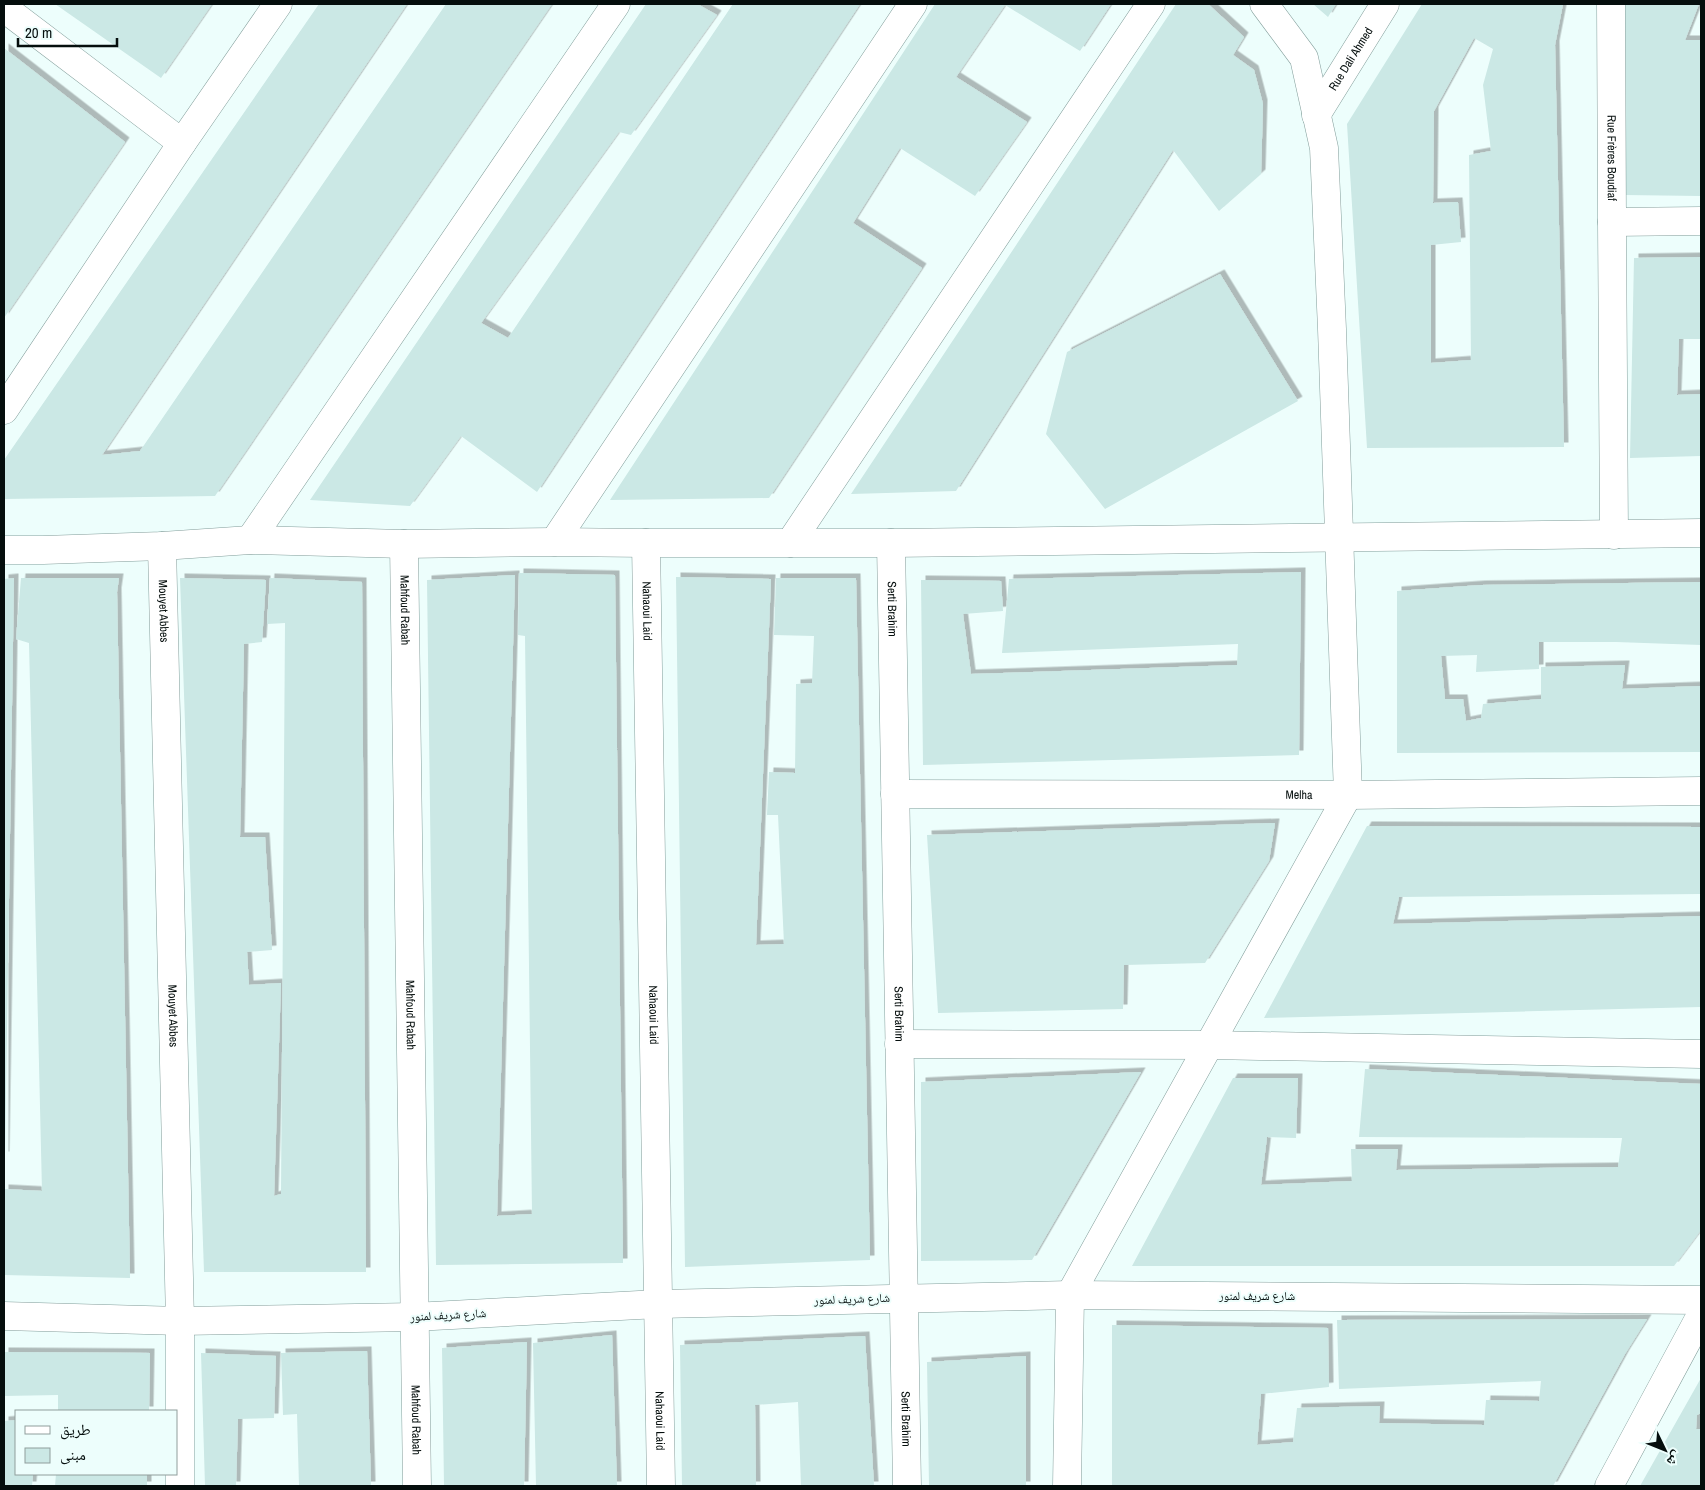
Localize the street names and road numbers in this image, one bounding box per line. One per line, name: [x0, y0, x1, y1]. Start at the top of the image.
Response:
street label: Rue Dali Ahmed: [1325, 24, 1377, 94]
street label: Rue Frères Boudiaf: [1604, 115, 1620, 201]
street label: Mahfoud Rabah: [396, 575, 413, 645]
street label: Mouyet Abbes: [155, 580, 172, 642]
street label: Nahaoui Laid: [639, 581, 656, 641]
street label: Serti Brahim: [884, 581, 901, 637]
street label: Melha: [1286, 787, 1313, 803]
street label: Mahfoud Rabah: [402, 980, 419, 1050]
street label: Mouyet Abbes: [164, 984, 182, 1047]
street label: Nahaoui Laid: [645, 985, 662, 1045]
street label: Serti Brahim: [891, 986, 907, 1042]
street label: شارع شريف لمنور: [1218, 1288, 1295, 1304]
street label: شارع شريف لمنور: [813, 1290, 890, 1308]
street label: شارع شريف لمنور: [409, 1305, 487, 1325]
street label: Mahfoud Rabah: [408, 1385, 425, 1455]
street label: Nahaoui Laid: [651, 1391, 668, 1451]
street label: Serti Brahim: [897, 1391, 914, 1447]

